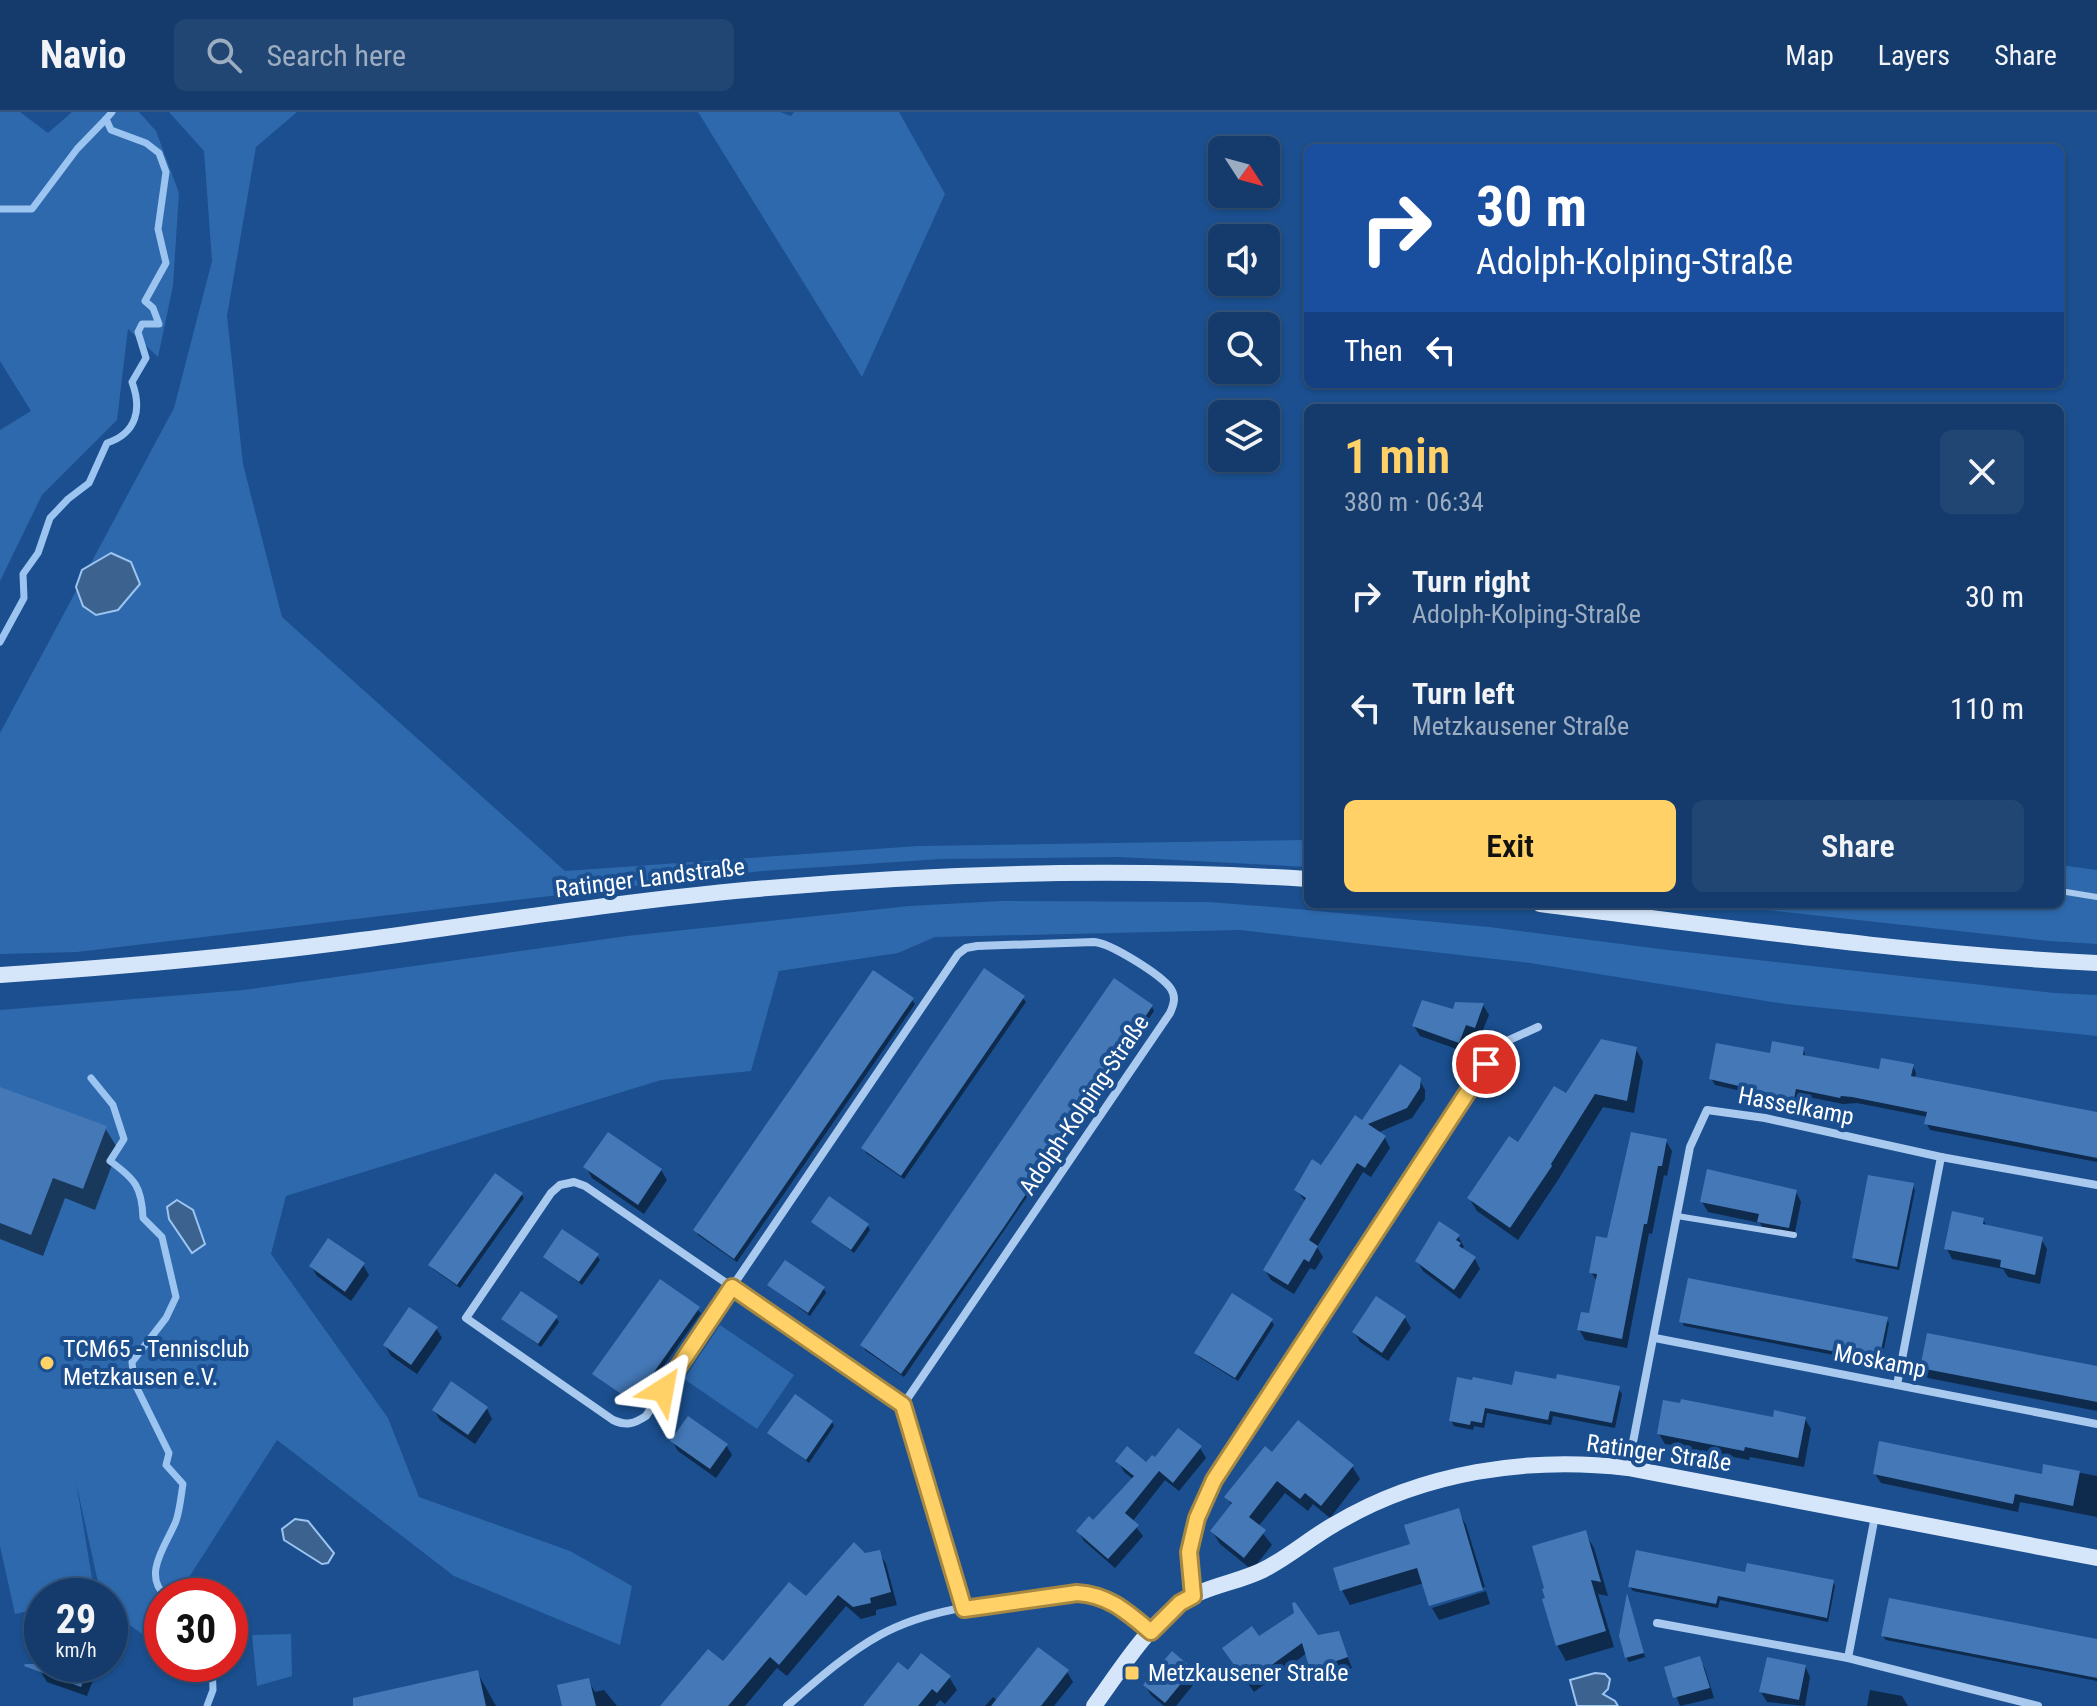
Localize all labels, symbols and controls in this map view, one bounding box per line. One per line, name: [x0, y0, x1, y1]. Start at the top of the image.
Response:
search box: [174, 19, 734, 91]
text: Navio: [40, 33, 126, 77]
icon: search: [202, 33, 246, 77]
text: Search here: [266, 38, 406, 73]
text: Map: [1785, 39, 1834, 72]
text: Layers: [1878, 39, 1950, 72]
text: Share: [1994, 39, 2057, 72]
north arrow: [1208, 136, 1280, 208]
map controls: [1208, 136, 1280, 472]
text: 30 m: [1476, 174, 1587, 240]
icon: right: [1344, 176, 1448, 280]
button: sound: [1208, 224, 1280, 296]
text: Adolph-Kolping-Straße: [1476, 241, 1793, 283]
button: search: [1208, 312, 1280, 384]
icon: left: [1419, 328, 1463, 372]
text: Then: [1344, 333, 1403, 368]
button: layers: [1208, 400, 1280, 472]
text: 1 min: [1344, 428, 1450, 485]
button: close: [1940, 430, 2024, 514]
text: 380 m · 06:34: [1344, 487, 1484, 517]
text: Turn right: [1412, 564, 1530, 599]
icon: right: [1344, 574, 1388, 618]
text: 30 m: [1965, 579, 2024, 614]
text: Adolph-Kolping-Straße: [1412, 599, 1641, 629]
text: Turn left: [1412, 676, 1515, 711]
icon: left: [1344, 686, 1388, 730]
text: 110 m: [1950, 691, 2024, 726]
text: Metzkausener Straße: [1412, 711, 1629, 741]
button: Exit: [1344, 800, 1676, 892]
button: Share: [1692, 800, 2024, 892]
street label: Ratinger Landstraße: [554, 852, 746, 904]
street label: Adolph-Kolping-Straße: [1013, 1010, 1155, 1200]
pin: [1452, 1030, 1520, 1098]
icon: arrive: [1464, 1042, 1508, 1086]
street label: Hasselkamp: [1736, 1081, 1856, 1131]
place label: TCM65 - Tennisclub Metzkausen e.V.: [63, 1335, 249, 1391]
street label: Moskamp: [1832, 1338, 1928, 1384]
position arrow: [621, 1348, 705, 1432]
marker: TCM65 - Tennisclub Metzkausen e.V.: [38, 1354, 56, 1372]
street label: Ratinger Straße: [1585, 1429, 1733, 1477]
speed limit sign: 30: [144, 1578, 248, 1682]
text: 29: [56, 1596, 96, 1643]
text: km/h: [55, 1638, 97, 1662]
place label: Metzkausener Straße: [1148, 1659, 1348, 1687]
marker: Metzkausener Straße: [1123, 1664, 1141, 1682]

